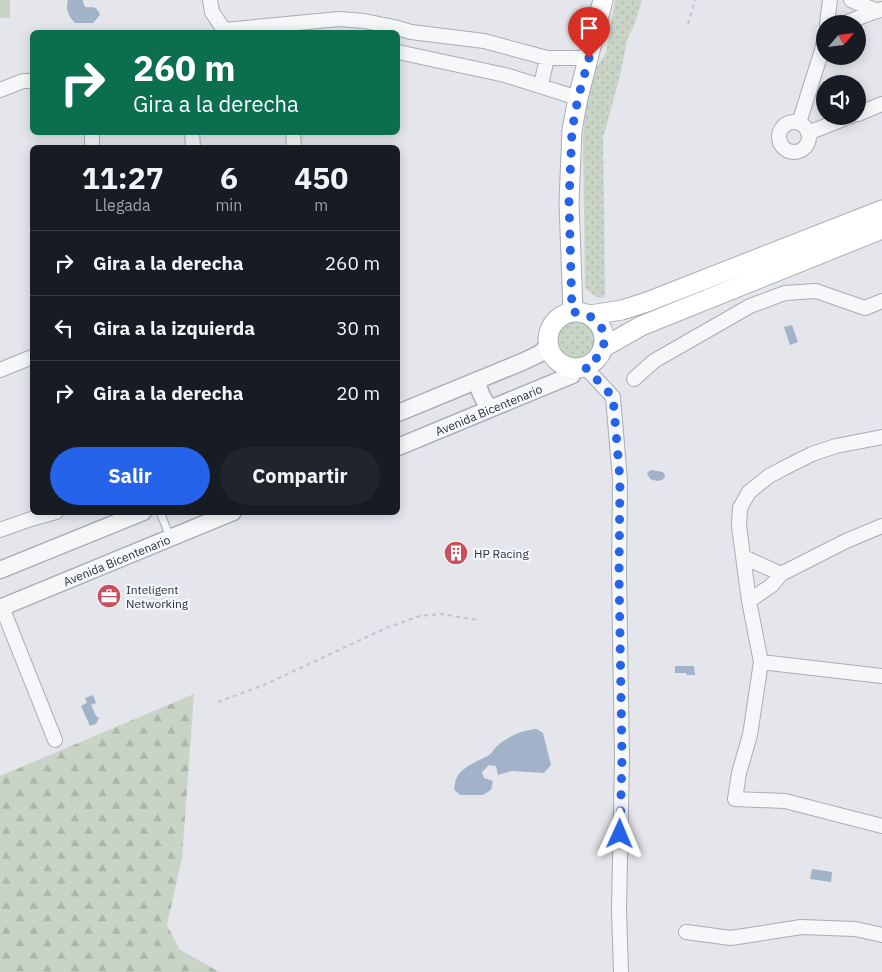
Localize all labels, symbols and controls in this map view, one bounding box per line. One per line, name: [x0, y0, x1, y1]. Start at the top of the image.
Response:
pin: [568, 7, 610, 58]
icon: arrive: [575, 14, 603, 42]
north arrow: [816, 15, 866, 65]
map controls: [816, 15, 866, 125]
text: 260 m: [133, 45, 236, 91]
icon: right: [50, 50, 115, 115]
button: sound: [816, 75, 866, 125]
text: Gira a la derecha: [133, 89, 299, 118]
text: 11:27: [82, 158, 164, 197]
text: 6: [220, 158, 238, 197]
text: 450: [294, 158, 348, 197]
text: Llegada: [95, 195, 151, 215]
text: min: [215, 195, 242, 215]
text: m: [314, 195, 328, 215]
icon: right: [50, 249, 78, 277]
text: Gira a la derecha: [93, 251, 244, 275]
text: 260 m: [325, 251, 380, 275]
icon: left: [50, 314, 78, 342]
text: Gira a la izquierda: [93, 316, 255, 340]
text: 30 m: [336, 316, 380, 340]
icon: right: [50, 379, 78, 407]
text: Gira a la derecha: [93, 381, 244, 405]
text: 20 m: [336, 381, 380, 405]
street label: Avenida Bicentenario: [433, 381, 545, 438]
button: Salir: [50, 447, 210, 505]
button: Compartir: [220, 447, 380, 505]
street label: Avenida Bicentenario: [61, 531, 172, 589]
building icon: HP Racing: [443, 540, 469, 566]
place label: HP Racing: [474, 546, 529, 561]
place label: Inteligent Networking: [126, 582, 189, 611]
office icon: Inteligent Networking: [96, 583, 122, 609]
position arrow: [593, 807, 645, 859]

